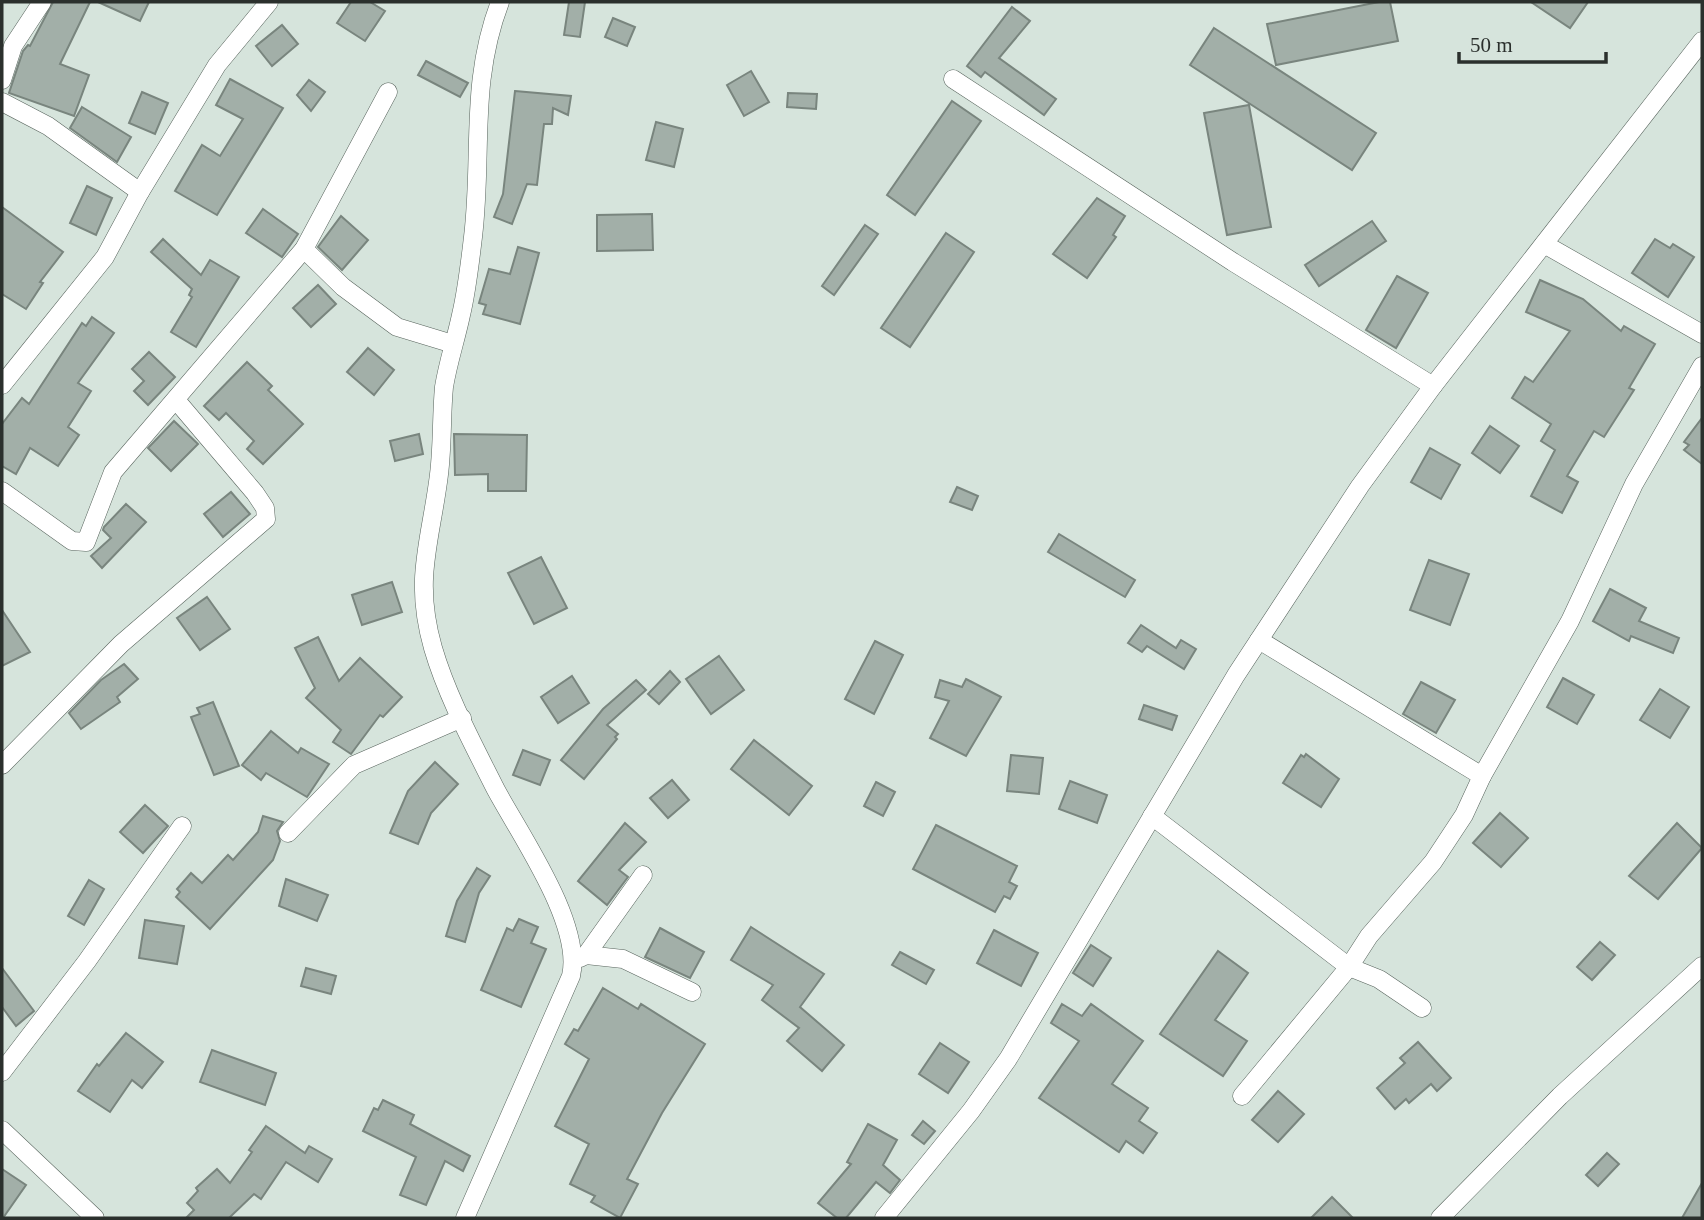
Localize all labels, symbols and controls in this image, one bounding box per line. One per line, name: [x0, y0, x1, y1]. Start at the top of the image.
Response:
scale bar: [1459, 21, 1606, 65]
text: 50 m: [1470, 33, 1513, 57]

